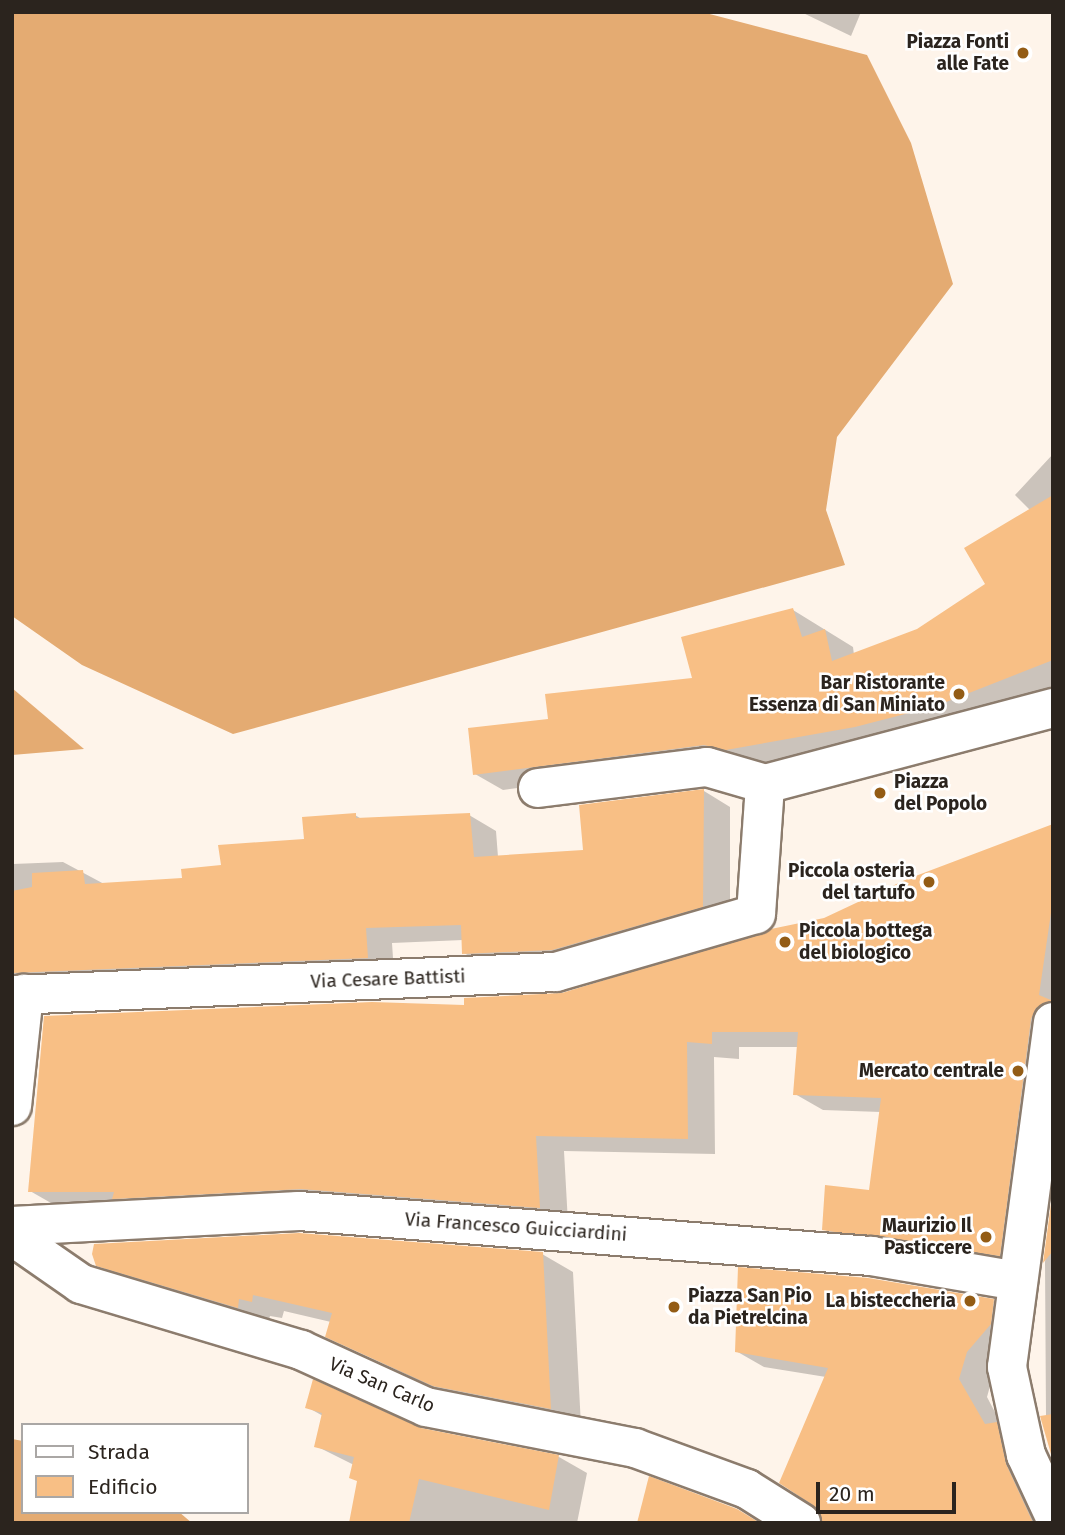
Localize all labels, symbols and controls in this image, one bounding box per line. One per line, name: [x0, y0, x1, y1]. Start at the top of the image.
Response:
place label: Piazza Fonti alle Fate: [906, 31, 1009, 75]
marker: Piazza Fonti alle Fate: [1015, 45, 1031, 61]
place label: Bar Ristorante Essenza di San Miniato: [749, 672, 945, 716]
marker: Bar Ristorante Essenza di San Miniato: [951, 686, 967, 702]
place label: Piazza del Popolo: [894, 771, 987, 815]
marker: Piazza del Popolo: [872, 785, 888, 801]
place label: Piccola osteria del tartufo: [788, 860, 915, 904]
marker: Piccola osteria del tartufo: [921, 874, 937, 890]
place label: Piccola bottega del biologico: [799, 920, 932, 964]
marker: Piccola bottega del biologico: [777, 934, 793, 950]
street label: Via Cesare Battisti: [310, 965, 466, 993]
place label: Mercato centrale: [859, 1060, 1004, 1082]
marker: Mercato centrale: [1010, 1063, 1026, 1079]
street label: Via Francesco Guicciardini: [404, 1208, 628, 1246]
place label: Maurizio Il Pasticcere: [882, 1215, 972, 1259]
marker: Maurizio Il Pasticcere: [978, 1229, 994, 1245]
place label: Piazza San Pio da Pietrelcina: [688, 1285, 812, 1329]
place label: La bisteccheria: [826, 1290, 956, 1312]
marker: La bisteccheria: [962, 1293, 978, 1309]
marker: Piazza San Pio da Pietrelcina: [666, 1299, 682, 1315]
street label: Via San Carlo: [326, 1352, 438, 1418]
legend: [21, 1423, 248, 1514]
text: Strada: [88, 1439, 150, 1465]
scale bar: [820, 1468, 960, 1512]
text: Edificio: [88, 1474, 158, 1500]
text: 20 m: [829, 1481, 875, 1507]

